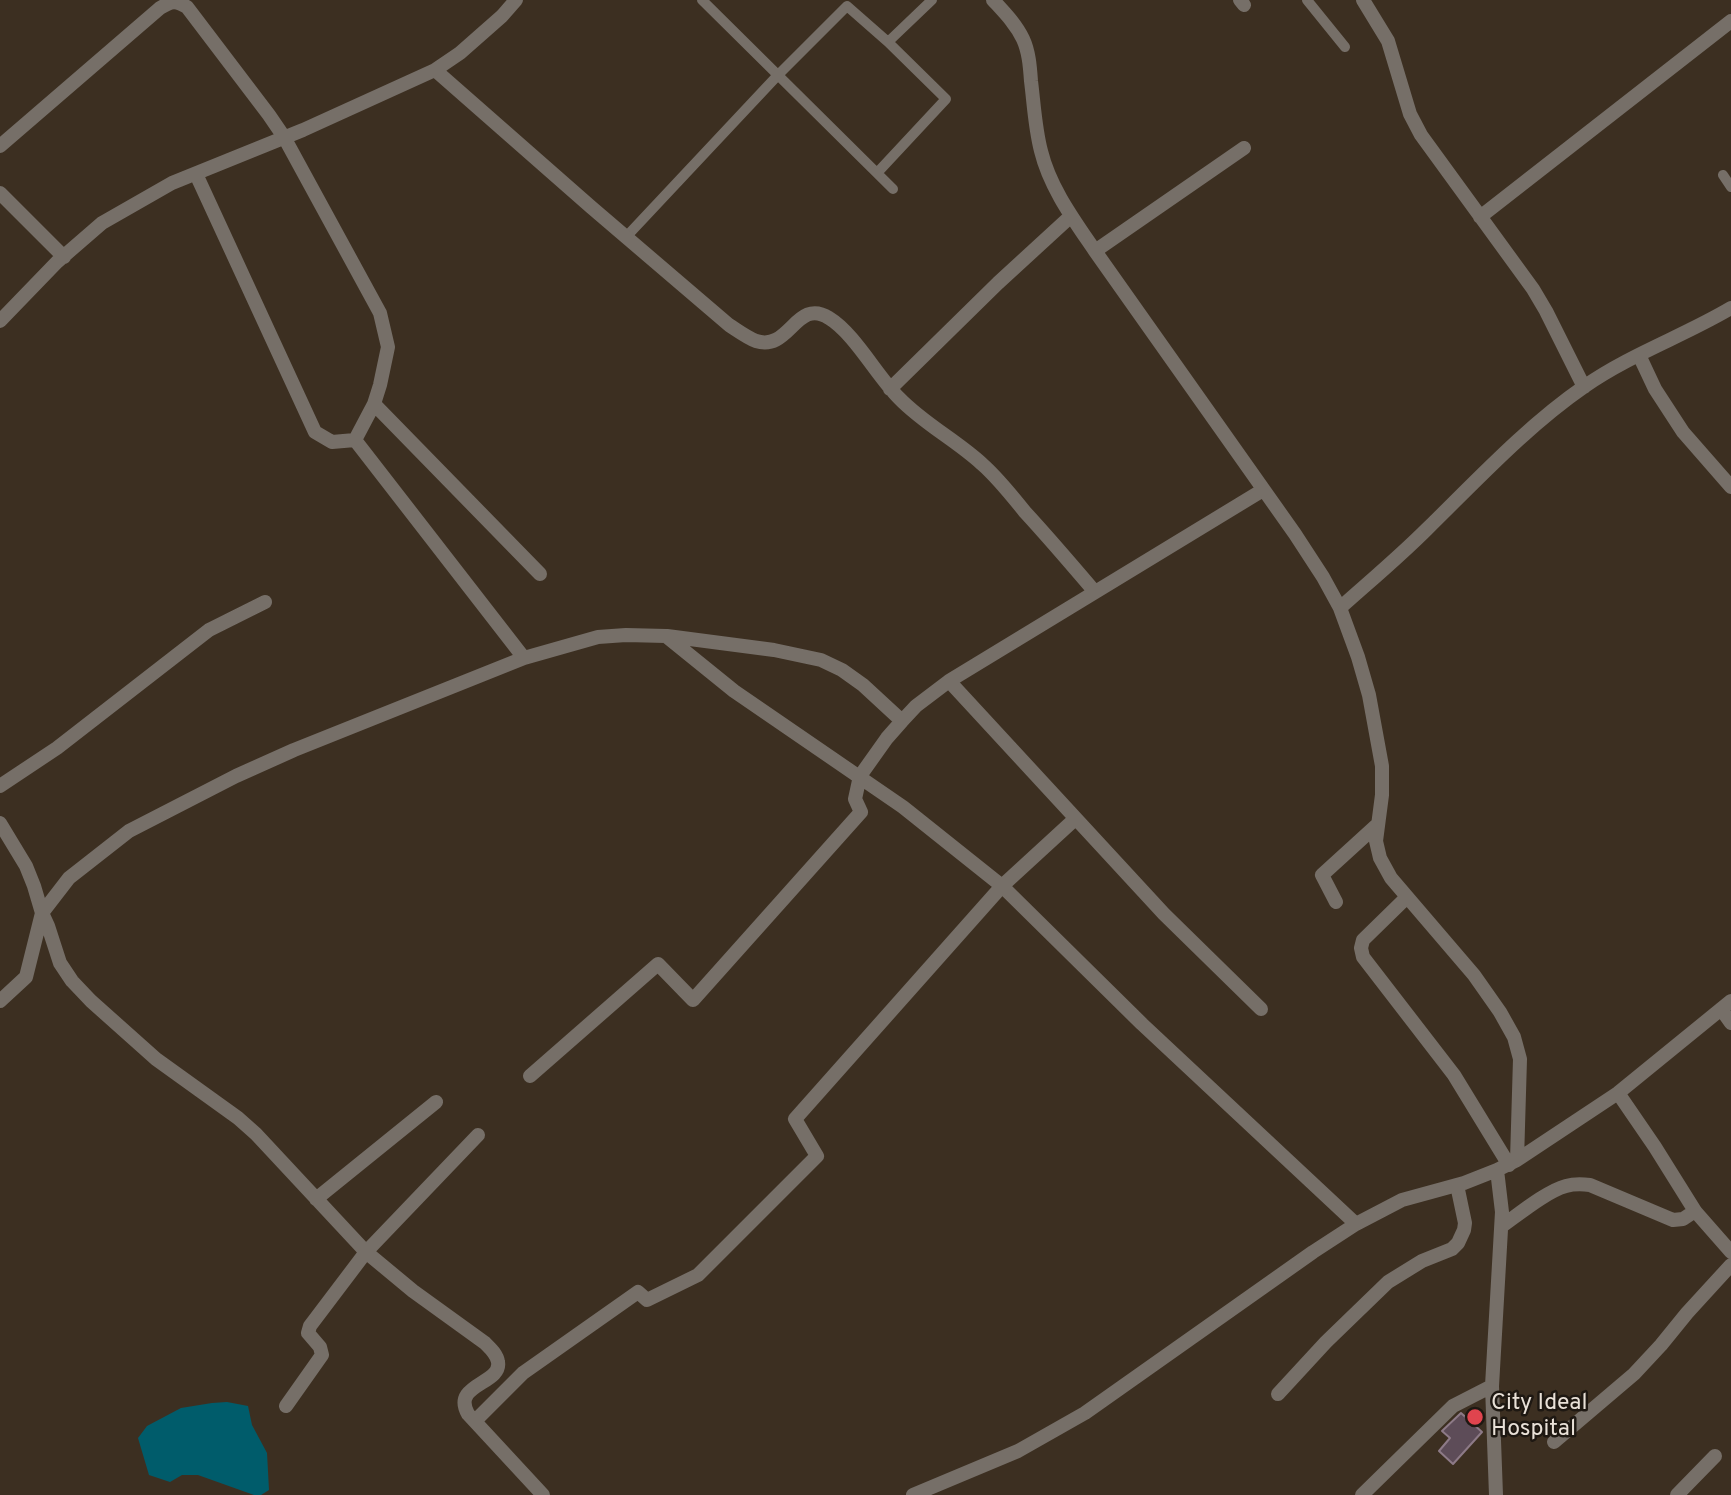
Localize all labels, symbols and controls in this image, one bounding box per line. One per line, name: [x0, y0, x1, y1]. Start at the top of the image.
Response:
place label: City Ideal Hospital: [1491, 1390, 1587, 1444]
marker: City Ideal Hospital: [1465, 1407, 1485, 1427]

